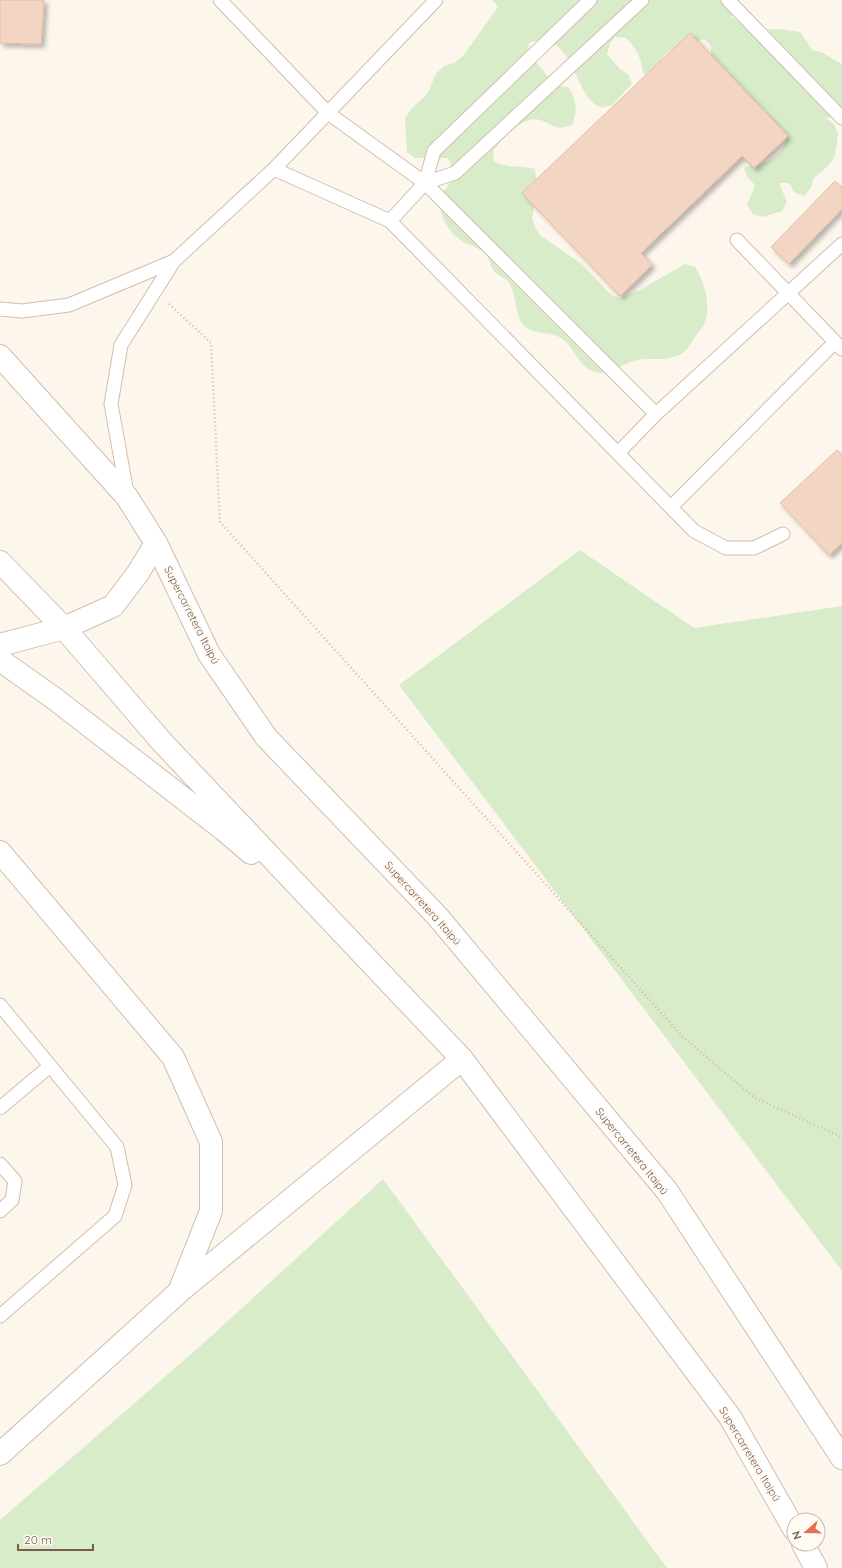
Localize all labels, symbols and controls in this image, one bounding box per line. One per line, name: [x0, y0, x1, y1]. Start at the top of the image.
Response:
street label: Supercarretera Itaipú: [161, 564, 223, 666]
street label: Supercarretera Itaipú: [382, 858, 464, 948]
street label: Supercarretera Itaipú: [593, 1105, 671, 1197]
street label: Supercarretera Itaipú: [716, 1404, 784, 1504]
north arrow: [786, 1512, 826, 1552]
scale bar: [18, 1526, 93, 1552]
text: N: [789, 1529, 805, 1542]
text: 20 m: [24, 1532, 52, 1547]

